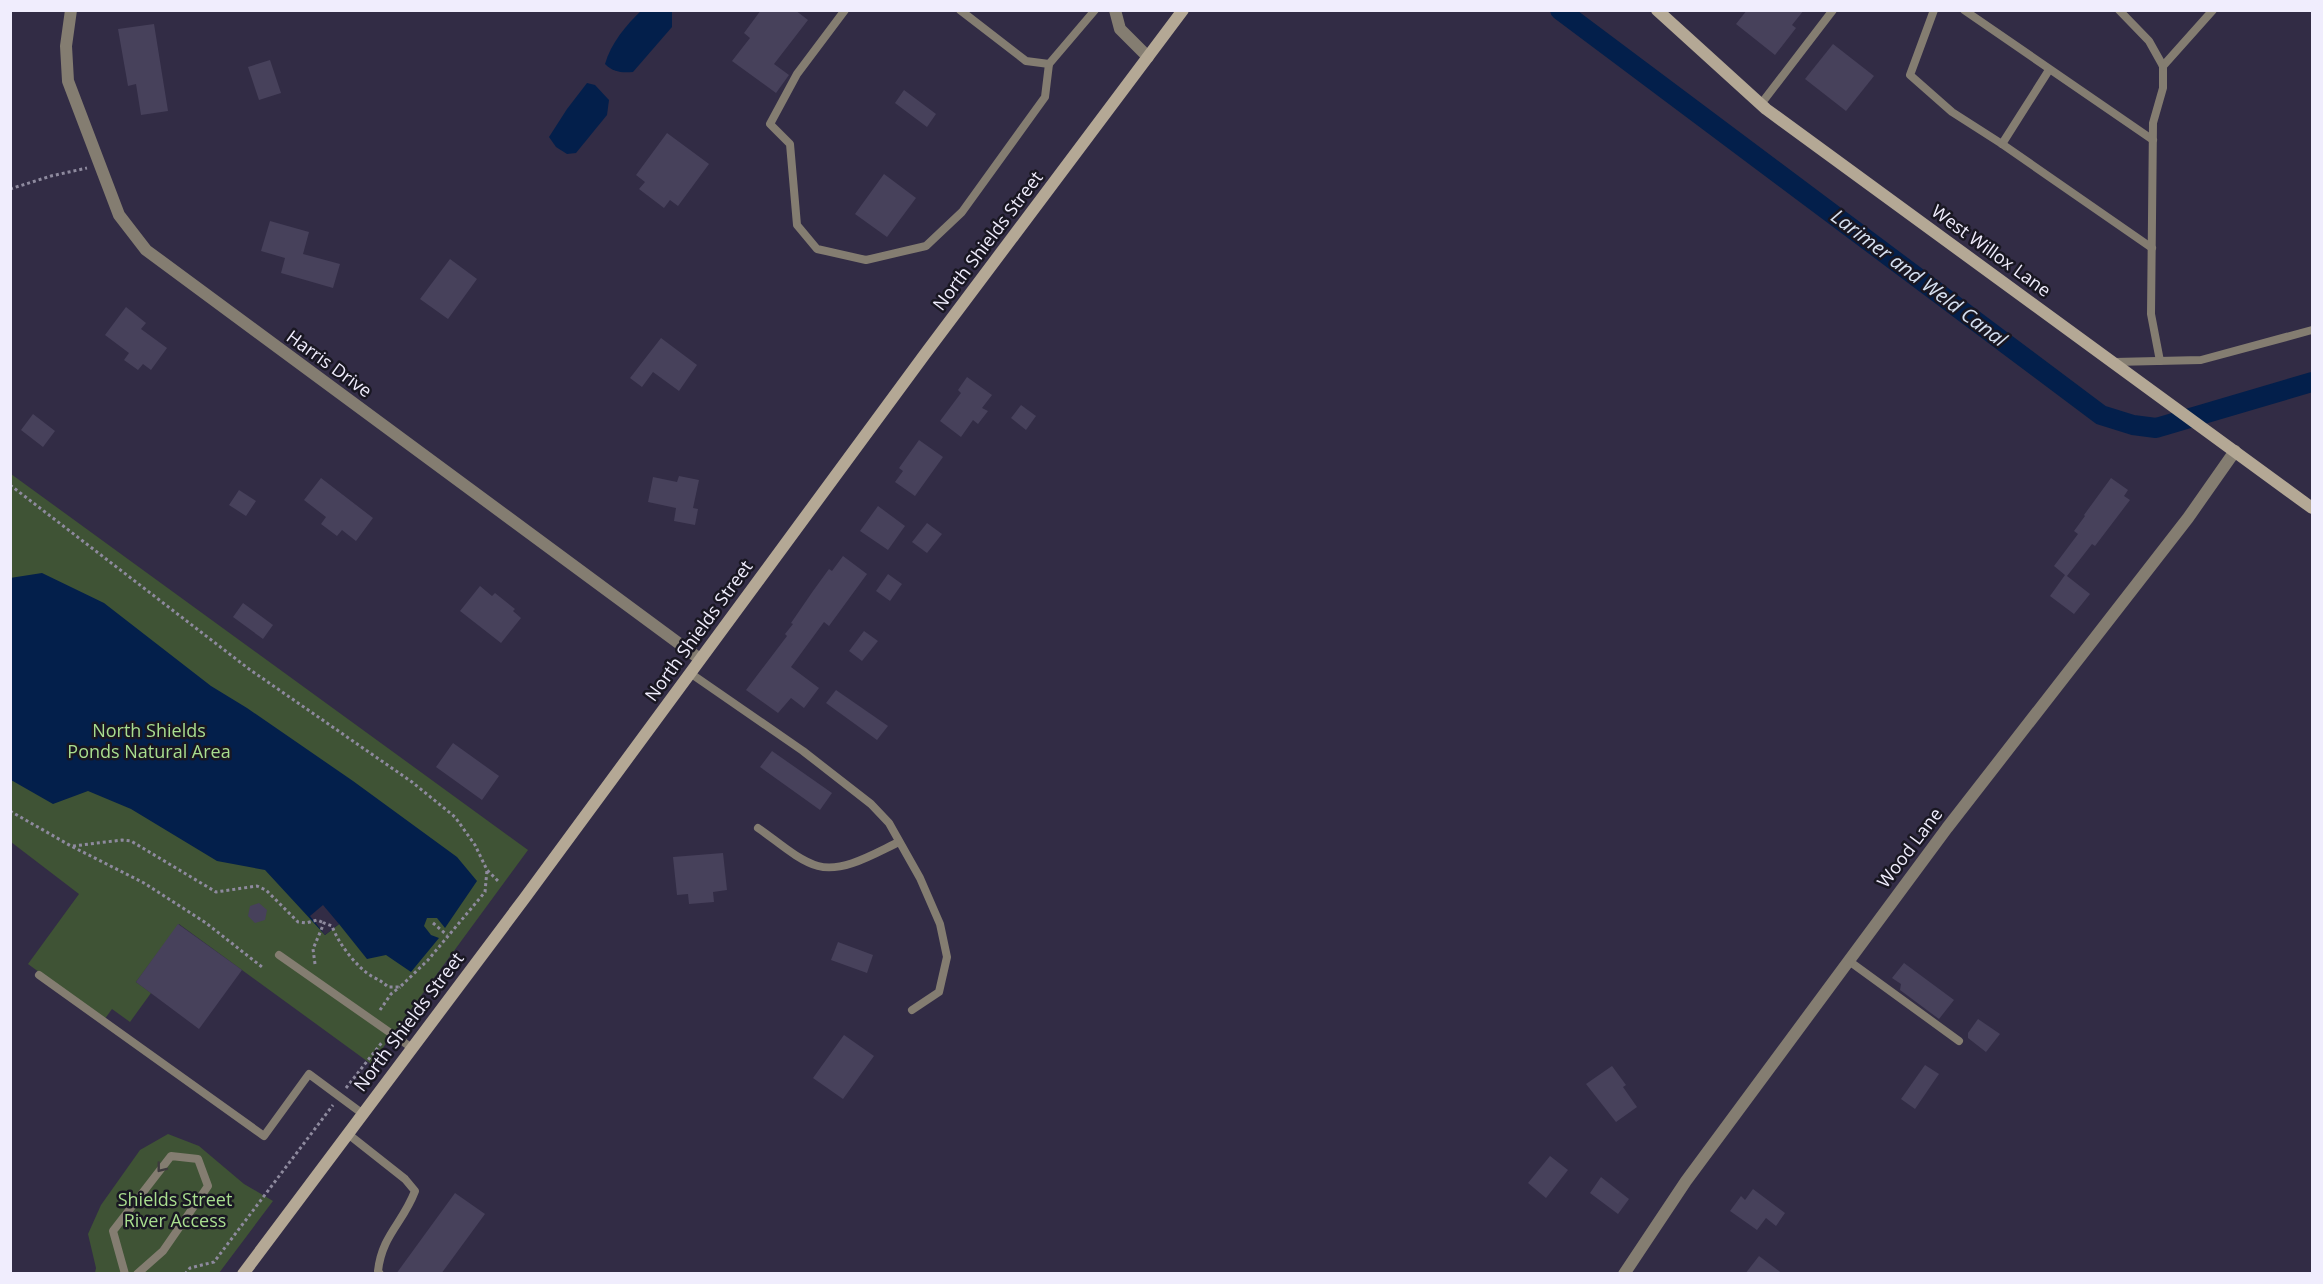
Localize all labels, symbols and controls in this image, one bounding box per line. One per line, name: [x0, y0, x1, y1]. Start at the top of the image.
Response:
street label: North Shields Street: [927, 166, 1047, 315]
street label: West Willox Lane: [1927, 199, 2056, 302]
water label: Larimer and Weld Canal: [1826, 203, 2014, 353]
street label: Harris Drive: [282, 324, 377, 402]
street label: North Shields Street: [639, 555, 757, 706]
park label: North Shields Ponds Natural Area: [67, 718, 231, 763]
street label: Wood Lane: [1871, 802, 1947, 892]
street label: North Shields Street: [348, 947, 468, 1096]
one-way arrow: [158, 1162, 169, 1173]
park label: Shields Street River Access: [118, 1187, 232, 1232]

